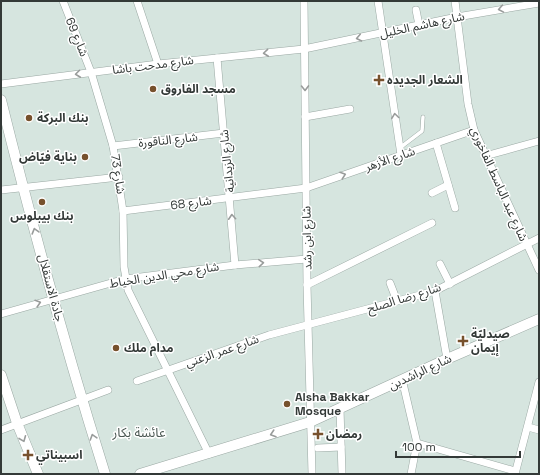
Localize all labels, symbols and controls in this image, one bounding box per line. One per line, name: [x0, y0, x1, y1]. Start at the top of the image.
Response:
one-way arrow: [497, 4, 504, 13]
street label: شارع هاشم الخليل: [378, 8, 466, 43]
street label: شارع 69: [61, 15, 92, 59]
one-way arrow: [356, 33, 363, 42]
one-way arrow: [263, 48, 269, 57]
street label: شارع مدحت باشا: [111, 52, 195, 79]
one-way arrow: [75, 69, 81, 78]
place label: الشعار الجديده: [387, 72, 463, 88]
marker: الشعار الجديده: [374, 75, 384, 85]
place label: مسجد الفاروق: [161, 81, 236, 97]
marker: مسجد الفاروق: [148, 84, 158, 94]
one-way arrow: [301, 85, 309, 91]
place label: بنك البركة: [37, 110, 89, 126]
marker: بنك البركة: [24, 113, 34, 123]
one-way arrow: [391, 113, 400, 119]
street label: شارع عبد الباسط الفاخوري: [465, 124, 531, 245]
street label: شارع الناقورة: [137, 129, 199, 152]
street label: شارع الزيدانية: [216, 129, 239, 193]
street label: شارع الأزهر: [362, 143, 417, 176]
place label: بناية فيّاض: [19, 149, 77, 165]
marker: بناية فيّاض: [80, 152, 90, 162]
street label: شارع 73: [106, 153, 129, 195]
one-way arrow: [339, 171, 346, 180]
street label: شارع 68: [170, 193, 213, 214]
marker: بنك بيبلوس: [37, 197, 47, 207]
street label: شارع ابن رشد: [298, 206, 317, 270]
place label: بنك بيبلوس: [10, 208, 74, 224]
one-way arrow: [227, 214, 236, 220]
one-way arrow: [31, 228, 40, 235]
street label: جادة الاستقلال: [34, 252, 68, 324]
street label: شارع محي الدين الخياط: [108, 258, 220, 293]
one-way arrow: [258, 258, 264, 267]
street label: شارع رضا الصلح: [365, 279, 443, 318]
one-way arrow: [35, 299, 42, 308]
place label: صيدليّة إيمان: [471, 326, 510, 357]
street label: شارع عمر الزعني: [183, 331, 261, 373]
marker: صيدليّة إيمان: [458, 336, 468, 346]
place label: مدام ملك: [124, 340, 174, 357]
marker: مدام ملك: [111, 343, 121, 353]
street label: شارع الراشدين: [386, 350, 455, 395]
place label: Aisha Bakkar Mosque: [295, 389, 370, 419]
marker: Aisha Bakkar Mosque: [282, 399, 292, 409]
district label: عائشة بكار: [111, 424, 166, 441]
place label: رمضان: [326, 426, 362, 442]
one-way arrow: [269, 429, 276, 438]
marker: رمضان: [313, 429, 323, 439]
one-way arrow: [90, 433, 98, 440]
scale bar: [396, 433, 520, 459]
one-way arrow: [19, 435, 27, 442]
text: 100 m: [402, 439, 436, 455]
place label: اسبيناتي: [36, 447, 83, 465]
marker: اسبيناتي: [23, 450, 33, 460]

